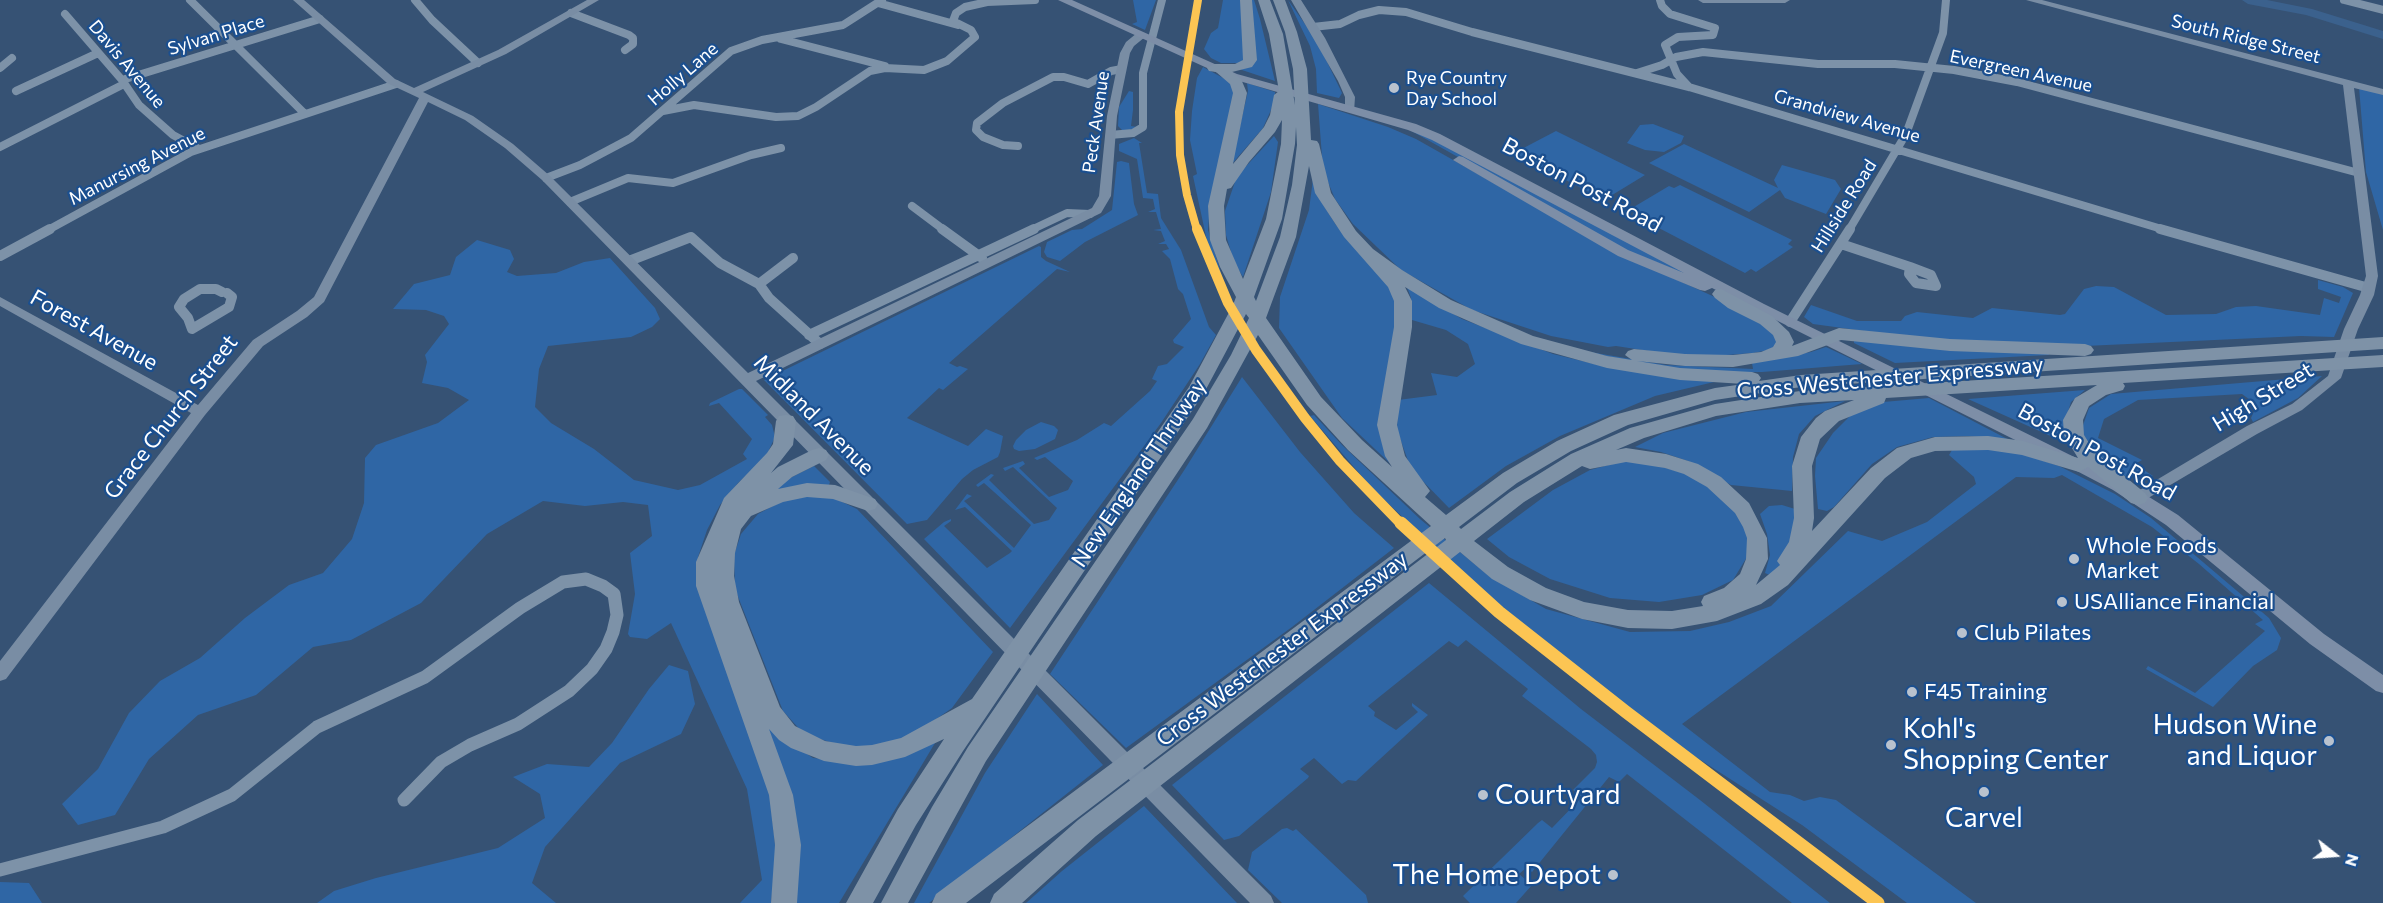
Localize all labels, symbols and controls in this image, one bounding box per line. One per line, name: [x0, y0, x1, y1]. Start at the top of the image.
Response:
street label: Sylvan Place: [165, 10, 267, 60]
street label: South Ridge Street: [2169, 10, 2323, 68]
street label: Davis Avenue: [84, 16, 170, 112]
street label: Holly Lane: [644, 38, 722, 110]
street label: Evergreen Avenue: [1948, 45, 2094, 97]
place label: Rye Country Day School: [1406, 67, 1507, 110]
street label: Peck Avenue: [1078, 70, 1114, 174]
marker: Rye Country Day School: [1387, 81, 1401, 95]
street label: Grandview Avenue: [1771, 85, 1923, 147]
street label: Manursing Avenue: [65, 122, 209, 210]
street label: Boston Post Road: [1498, 132, 1666, 238]
street label: Hillside Road: [1807, 156, 1881, 256]
street label: Forest Avenue: [26, 284, 162, 376]
street label: Grace Church Street: [99, 330, 243, 504]
street label: Midland Avenue: [748, 349, 880, 481]
street label: Cross Westchester Expressway: [1735, 351, 2045, 405]
street label: High Street: [2208, 357, 2318, 437]
street label: New England Thruway: [1066, 374, 1212, 572]
street label: Boston Post Road: [2013, 398, 2181, 506]
place label: Whole Foods Market: [2086, 533, 2217, 584]
street label: Cross Westchester Expressway: [1151, 546, 1413, 752]
marker: Whole Foods Market: [2067, 552, 2081, 566]
place label: USAlliance Financial: [2074, 589, 2274, 615]
marker: USAlliance Financial: [2055, 595, 2069, 609]
place label: Club Pilates: [1974, 620, 2091, 646]
marker: Club Pilates: [1955, 626, 1969, 640]
place label: F45 Training: [1924, 679, 2047, 705]
marker: F45 Training: [1905, 685, 1919, 699]
place label: Hudson Wine and Liquor: [2153, 709, 2317, 772]
place label: Kohl's Shopping Center: [1903, 713, 2109, 776]
marker: Hudson Wine and Liquor: [2322, 734, 2336, 748]
marker: Kohl's Shopping Center: [1884, 738, 1898, 752]
place label: Courtyard: [1495, 779, 1620, 811]
marker: Carvel: [1977, 785, 1991, 799]
marker: Courtyard: [1476, 788, 1490, 802]
place label: Carvel: [1945, 802, 2023, 834]
north arrow: [2305, 825, 2365, 885]
text: N: [2342, 852, 2364, 869]
place label: The Home Depot: [1392, 859, 1601, 891]
marker: The Home Depot: [1606, 868, 1620, 882]

